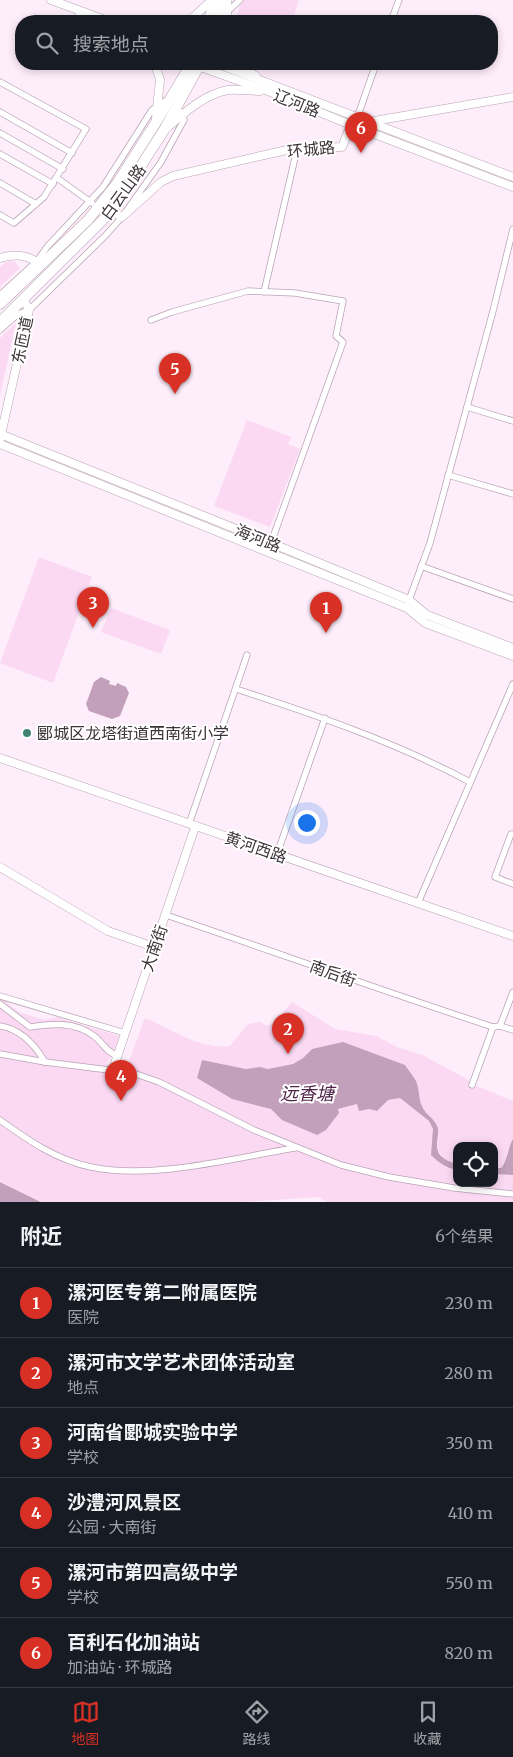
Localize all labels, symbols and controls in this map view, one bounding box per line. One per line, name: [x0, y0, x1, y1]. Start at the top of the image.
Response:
search box: [15, 15, 498, 70]
icon: search: [33, 29, 61, 57]
text: 搜索地点: [73, 32, 149, 56]
street label: 辽河路: [271, 85, 323, 121]
pin: 6: [345, 112, 377, 153]
street label: 环城路: [286, 137, 336, 161]
street label: 白云山路: [96, 160, 150, 224]
street label: 东匝道: [7, 314, 37, 366]
pin: 5: [159, 353, 191, 394]
street label: 海河路: [232, 520, 284, 556]
pin: 3: [77, 587, 109, 628]
pin: 1: [310, 592, 342, 633]
place label: 郾城区龙塔街道西南街小学: [37, 723, 229, 743]
marker: 郾城区龙塔街道西南街小学: [21, 727, 33, 739]
your location: [294, 810, 320, 836]
street label: 黄河西路: [222, 827, 290, 867]
street label: 大南街: [137, 922, 171, 974]
street label: 南后街: [307, 955, 359, 991]
pin: 2: [272, 1013, 304, 1054]
pin: 4: [105, 1060, 137, 1101]
water label: 远香塘: [280, 1082, 337, 1105]
map controls: [453, 1142, 498, 1187]
button: locate: [453, 1142, 498, 1187]
text: 附近: [20, 1223, 62, 1250]
text: 6个结果: [435, 1226, 493, 1246]
text: 漯河医专第二附属医院: [67, 1280, 257, 1304]
text: 1: [32, 1293, 40, 1313]
text: 230 m: [445, 1293, 493, 1313]
text: 医院: [67, 1307, 99, 1327]
text: 漯河市文学艺术团体活动室: [67, 1350, 295, 1374]
text: 2: [31, 1363, 41, 1383]
text: 280 m: [444, 1363, 493, 1383]
text: 地点: [67, 1377, 99, 1397]
text: 河南省郾城实验中学: [67, 1420, 238, 1444]
text: 3: [31, 1433, 41, 1453]
text: 350 m: [446, 1433, 493, 1453]
text: 学校: [67, 1447, 99, 1467]
text: 沙澧河风景区: [67, 1490, 181, 1514]
text: 4: [31, 1503, 41, 1523]
text: 410 m: [448, 1503, 493, 1523]
text: 公园 · 大南街: [67, 1517, 156, 1537]
text: 漯河市第四高级中学: [67, 1560, 238, 1584]
text: 5: [31, 1573, 41, 1593]
text: 550 m: [445, 1573, 493, 1593]
text: 学校: [67, 1587, 99, 1607]
text: 百利石化加油站: [67, 1630, 200, 1654]
text: 6: [31, 1643, 41, 1663]
text: 820 m: [445, 1643, 493, 1663]
text: 加油站 · 环城路: [67, 1657, 172, 1677]
tab: 地图: [72, 1698, 100, 1748]
tab: 路线: [243, 1698, 271, 1748]
tab: 收藏: [414, 1698, 442, 1748]

